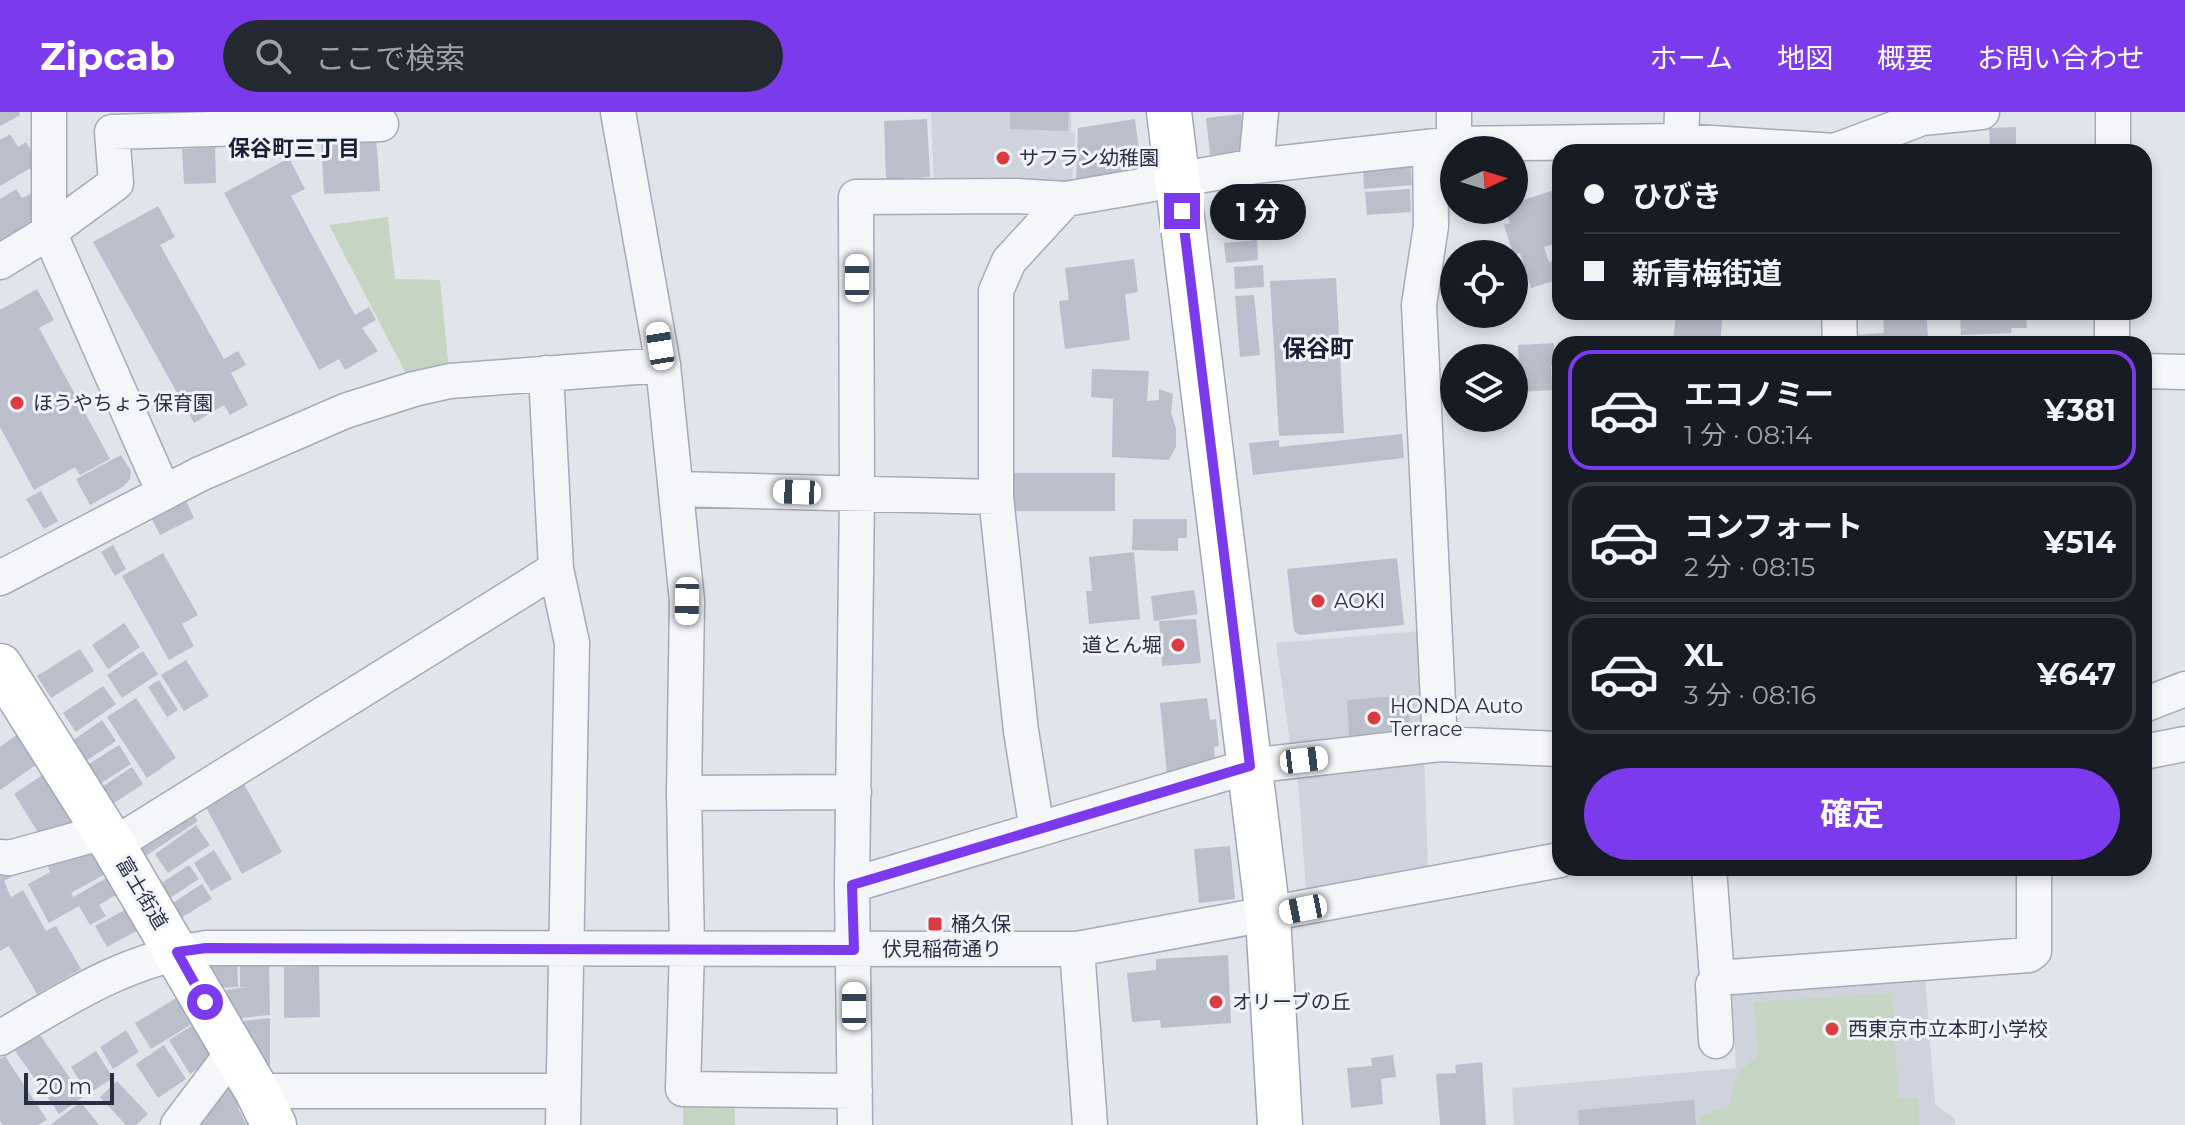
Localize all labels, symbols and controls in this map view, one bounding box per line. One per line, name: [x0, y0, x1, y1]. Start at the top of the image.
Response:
search box: [223, 20, 783, 92]
text: Zipcab: [40, 33, 175, 80]
icon: search: [251, 34, 295, 78]
text: ここで検索: [315, 40, 465, 77]
text: ホーム: [1650, 41, 1733, 75]
text: 地図: [1777, 41, 1833, 75]
text: 概要: [1877, 41, 1933, 75]
text: お問い合わせ: [1977, 41, 2145, 75]
district label: 保谷町三丁目: [228, 135, 360, 162]
north arrow: [1440, 136, 1528, 224]
map controls: [1440, 136, 1528, 432]
place label: サフラン幼稚園: [1019, 146, 1159, 170]
marker: サフラン幼稚園: [994, 149, 1012, 167]
text: ひびき: [1632, 178, 1722, 215]
callout: 1 分: [1210, 183, 1306, 239]
route end: [1164, 193, 1200, 229]
text: 1 分: [1236, 196, 1280, 228]
button: locate: [1440, 240, 1528, 328]
car: [845, 254, 869, 302]
text: 新青梅街道: [1632, 255, 1782, 292]
car: [644, 320, 676, 372]
district label: 保谷町: [1282, 334, 1354, 363]
button: layers: [1440, 344, 1528, 432]
icon: car: [1588, 374, 1660, 446]
text: エコノミー: [1684, 376, 1834, 413]
place label: ほうやちょう保育園: [33, 391, 213, 415]
text: ¥381: [2044, 392, 2116, 429]
marker: ほうやちょう保育園: [8, 394, 26, 412]
text: 1 分 · 08:14: [1684, 419, 1812, 451]
car: [773, 479, 821, 505]
icon: car: [1588, 506, 1660, 578]
text: コンフォート: [1684, 508, 1863, 545]
text: ¥514: [2044, 524, 2116, 561]
text: 2 分 · 08:15: [1684, 551, 1815, 583]
car: [675, 577, 699, 625]
place label: AOKI: [1334, 589, 1385, 613]
marker: AOKI: [1309, 592, 1327, 610]
place label: 道とん堀: [1082, 633, 1162, 657]
marker: 道とん堀: [1169, 636, 1187, 654]
text: XL: [1684, 637, 1723, 674]
icon: car: [1588, 638, 1660, 710]
text: ¥647: [2037, 656, 2116, 693]
text: 3 分 · 08:16: [1684, 679, 1816, 711]
place label: HONDA Auto Terrace: [1390, 694, 1523, 741]
marker: HONDA Auto Terrace: [1365, 709, 1383, 727]
car: [1279, 745, 1329, 775]
button: 確定: [1584, 768, 2120, 860]
street label: 富士街道: [111, 853, 173, 933]
car: [1277, 893, 1329, 925]
place label: 桶久保: [951, 912, 1011, 936]
marker: 桶久保: [926, 915, 944, 933]
street label: 伏見稲荷通り: [882, 937, 1002, 961]
car: [842, 982, 866, 1030]
route start: [187, 984, 223, 1020]
place label: オリーブの丘: [1232, 990, 1351, 1014]
marker: オリーブの丘: [1207, 993, 1225, 1011]
place label: 西東京市立本町小学校: [1848, 1017, 2048, 1041]
marker: 西東京市立本町小学校: [1823, 1020, 1841, 1038]
scale bar: [24, 1069, 114, 1105]
text: 20 m: [36, 1073, 92, 1100]

